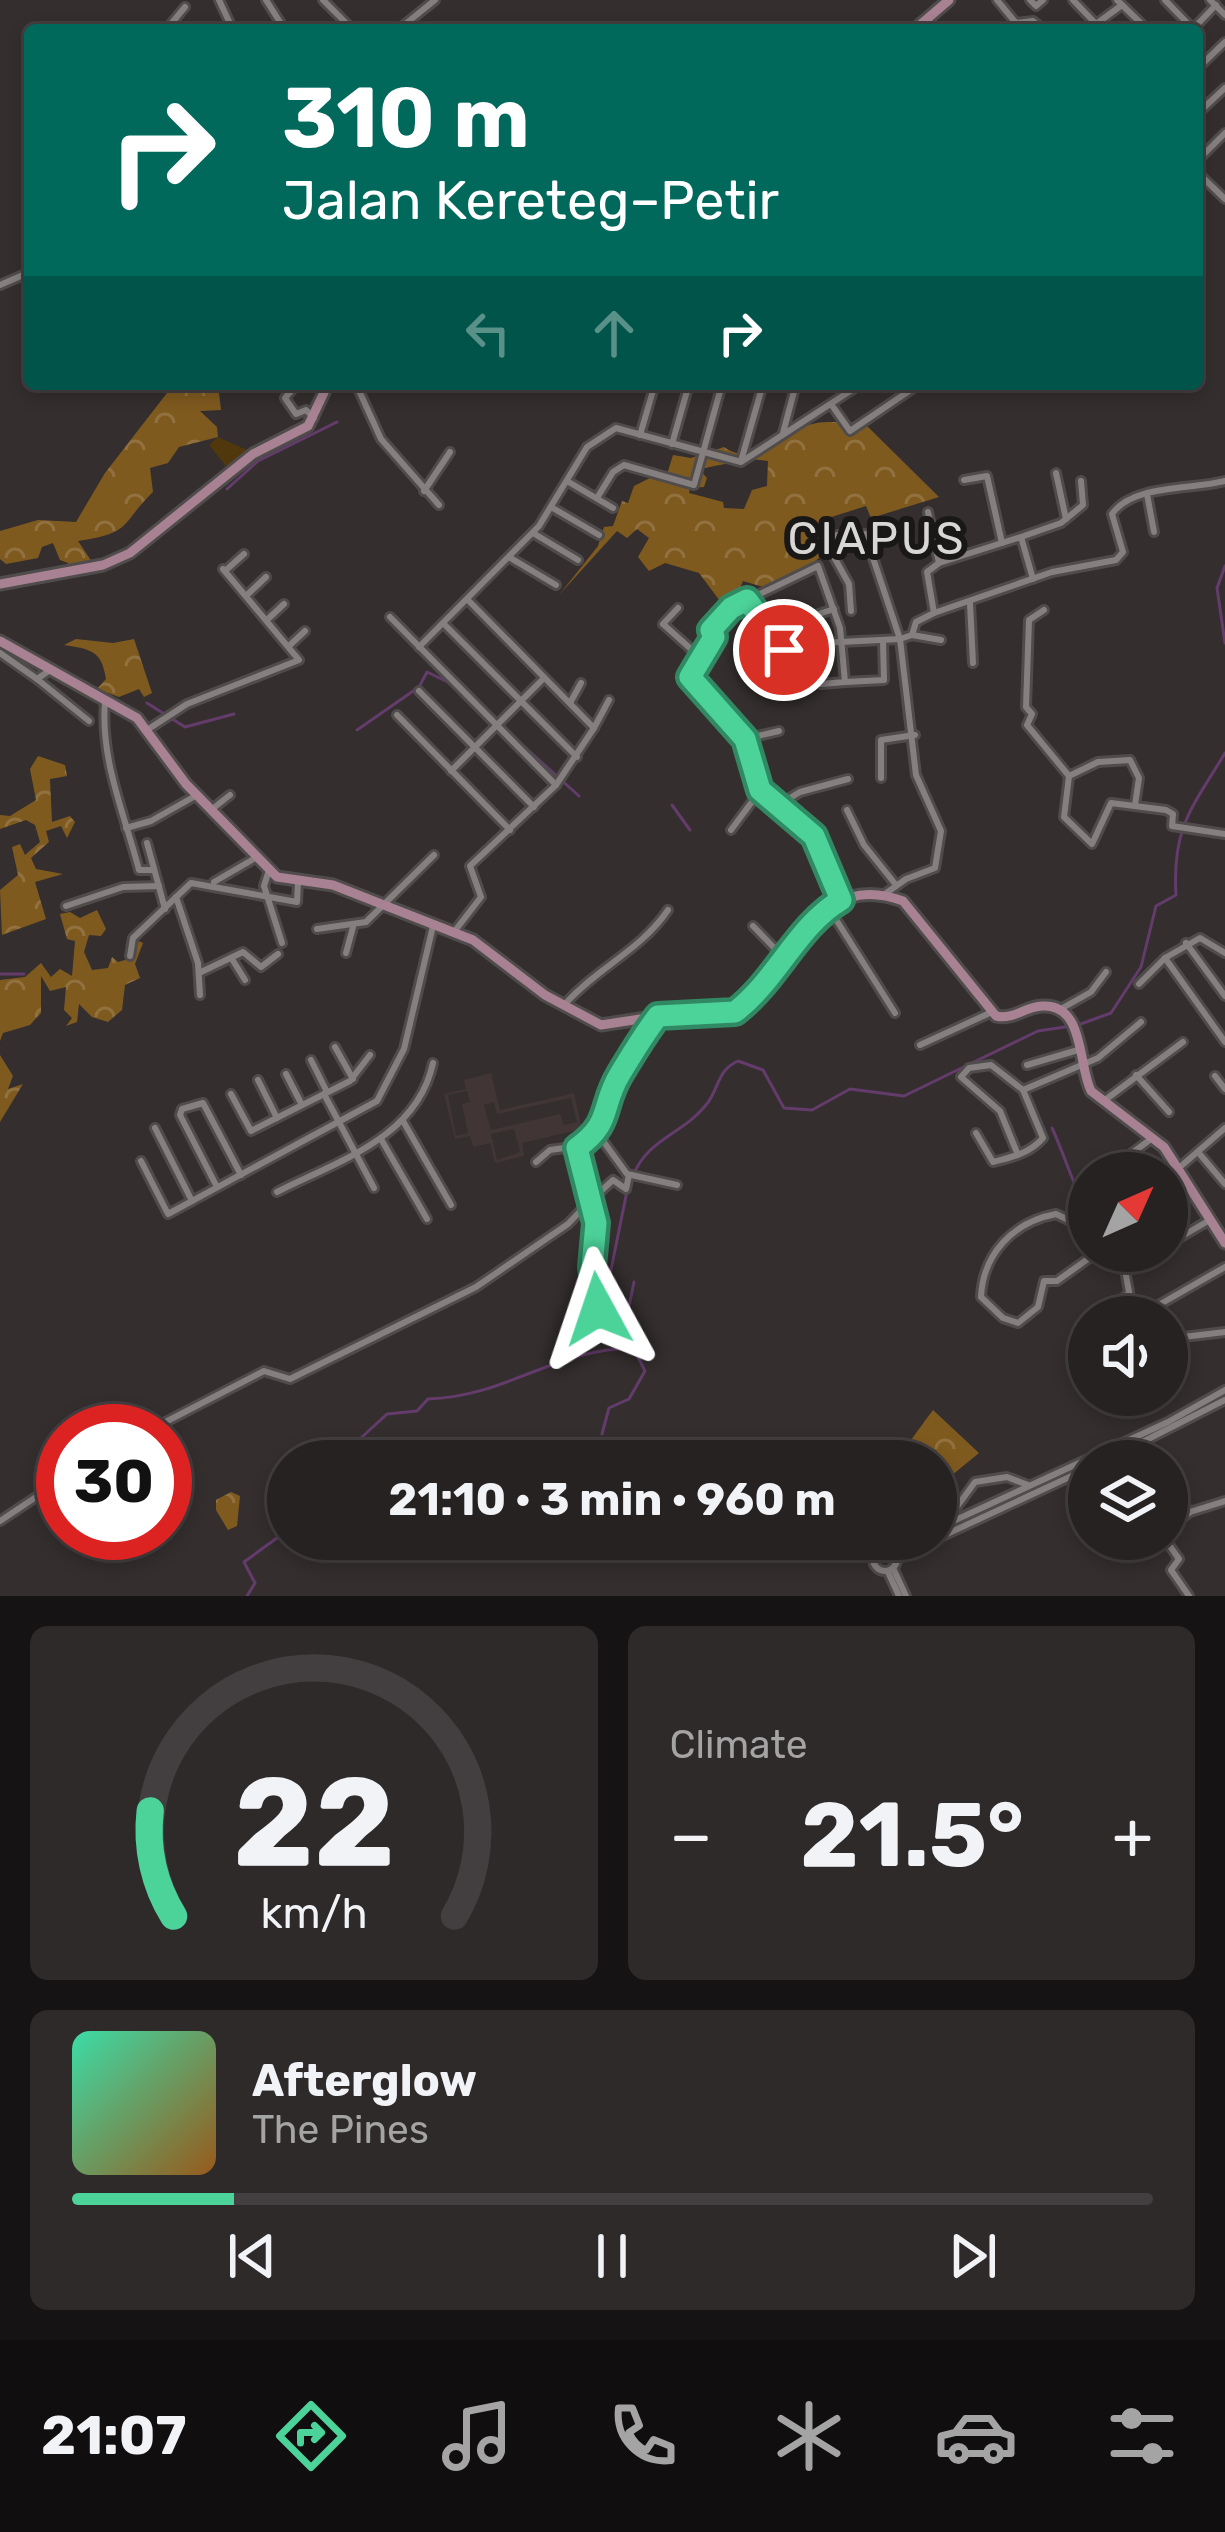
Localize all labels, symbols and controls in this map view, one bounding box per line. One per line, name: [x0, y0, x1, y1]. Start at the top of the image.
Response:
text: 310 m: [282, 68, 530, 168]
icon: right: [84, 72, 240, 228]
text: Jalan Kereteg–Petir: [282, 169, 779, 233]
icon: left: [455, 300, 521, 366]
icon: ahead: [581, 300, 647, 366]
icon: right: [707, 300, 773, 366]
district label: CIAPUS: [788, 512, 966, 565]
pin: [733, 599, 835, 701]
icon: arrive: [751, 617, 817, 683]
north arrow: [1068, 1152, 1188, 1272]
map controls: [1068, 1152, 1188, 1560]
position arrow: [535, 1246, 661, 1372]
button: sound: [1068, 1296, 1188, 1416]
speed limit sign: 30: [36, 1404, 192, 1560]
button: layers: [1068, 1440, 1188, 1560]
text: 21:10 · 3 min · 960 m: [388, 1473, 836, 1526]
text: Climate: [670, 1722, 808, 1768]
text: 22: [233, 1748, 395, 1896]
text: 21.5°: [800, 1782, 1024, 1889]
text: −: [670, 1796, 712, 1875]
text: +: [1112, 1796, 1153, 1875]
text: km/h: [260, 1888, 367, 1939]
text: Afterglow: [252, 2054, 477, 2107]
text: The Pines: [252, 2107, 429, 2153]
icon: previous: [219, 2223, 285, 2289]
icon: pause: [579, 2223, 645, 2289]
icon: next: [940, 2223, 1006, 2289]
icon: directions: [269, 2394, 353, 2478]
icon: music: [435, 2394, 519, 2478]
icon: phone: [601, 2394, 685, 2478]
icon: climate: [767, 2394, 851, 2478]
icon: car: [934, 2394, 1018, 2478]
icon: filters: [1100, 2394, 1184, 2478]
text: 21:07: [41, 2404, 186, 2468]

